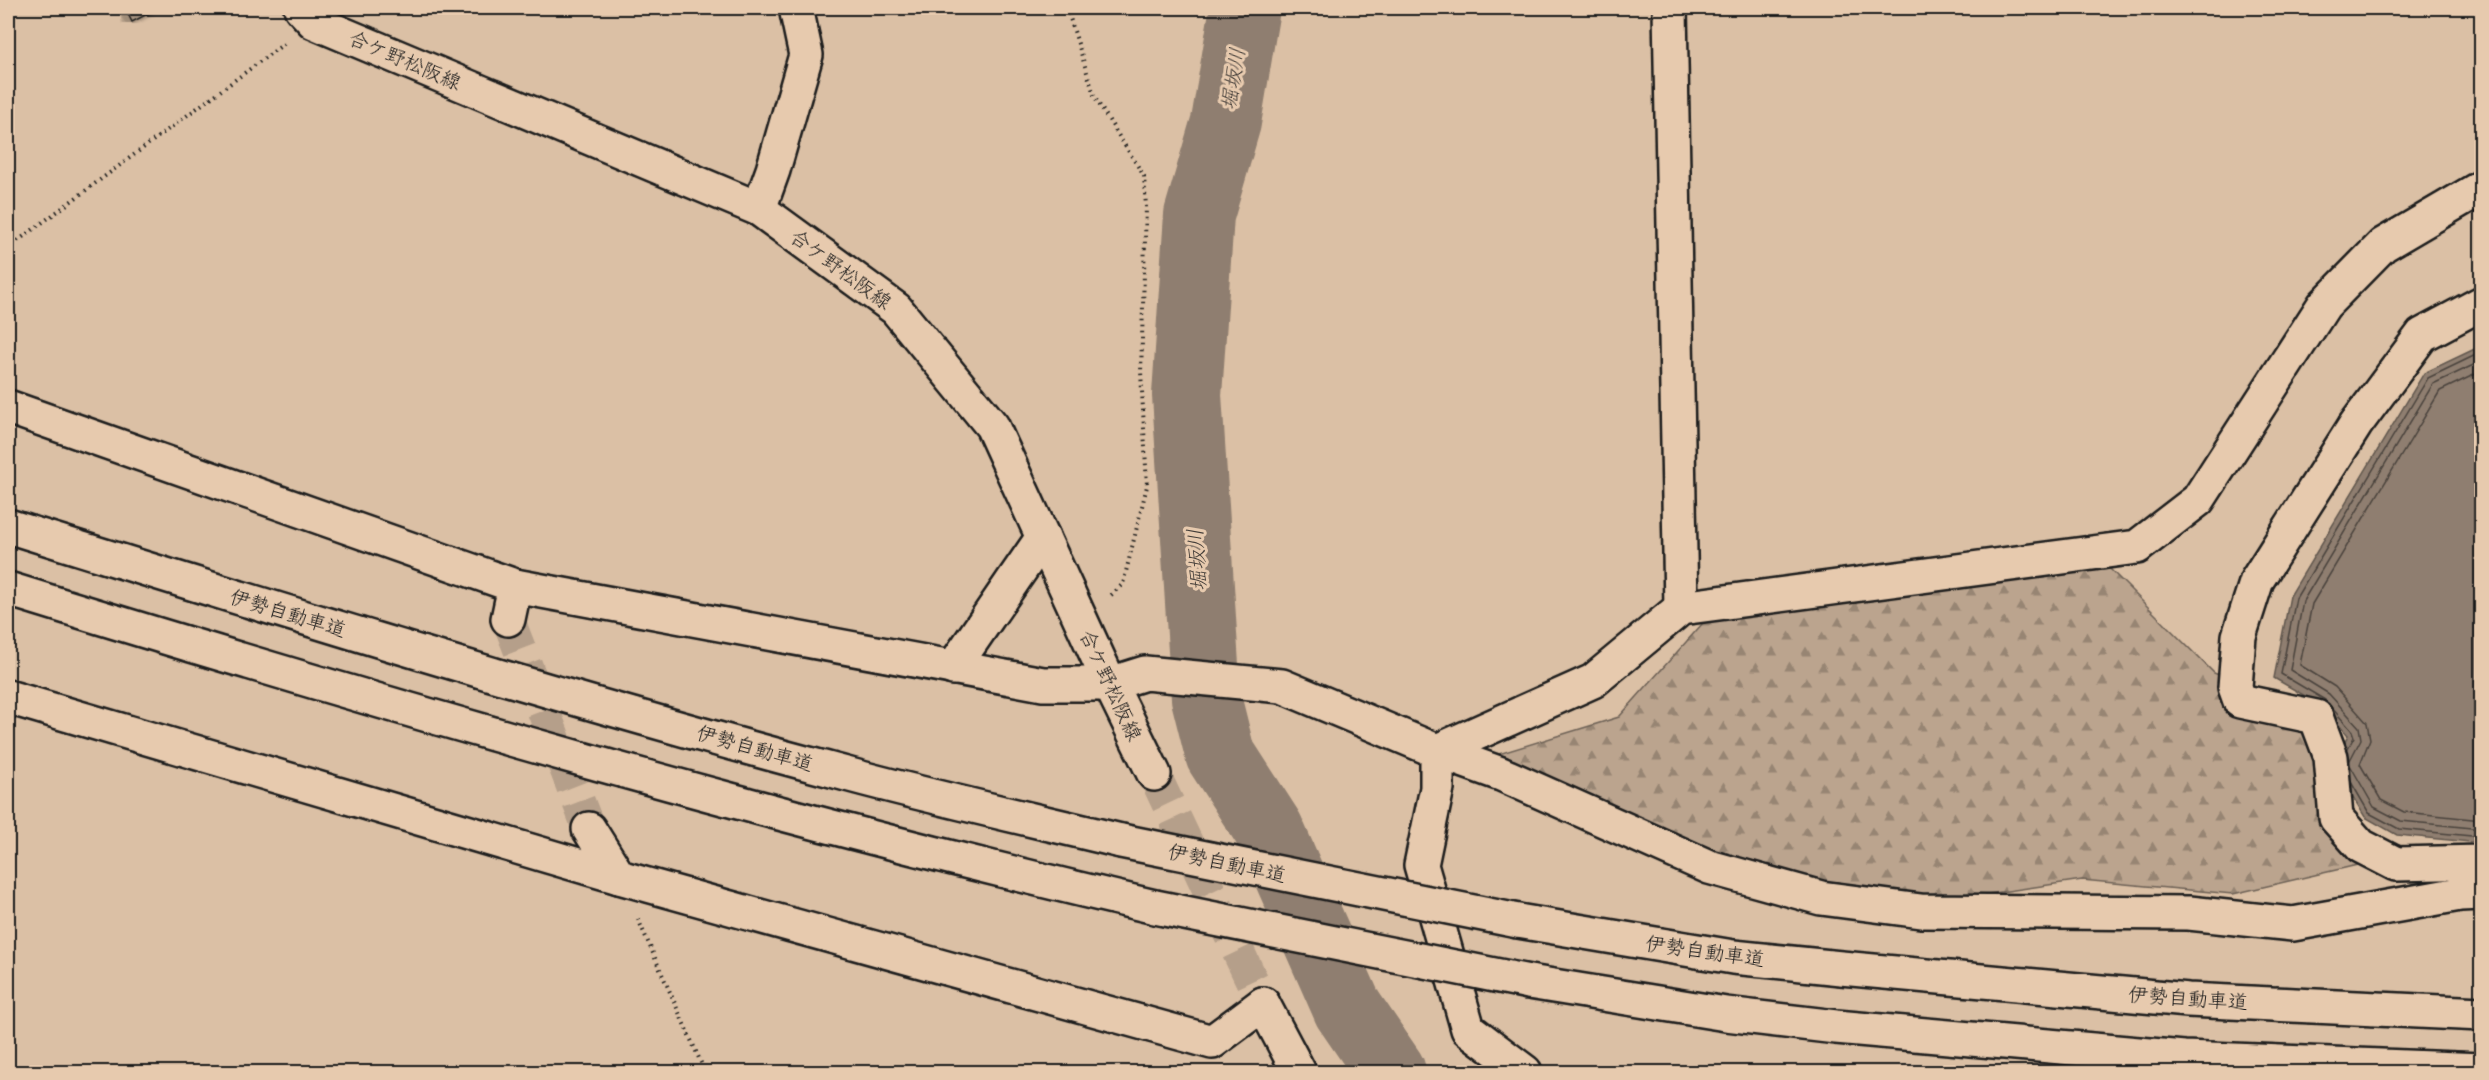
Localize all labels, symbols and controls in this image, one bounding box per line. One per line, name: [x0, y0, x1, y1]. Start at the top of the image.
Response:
street label: 合ケ野松阪線: [345, 24, 466, 95]
water label: 堀坂川: [1213, 46, 1252, 112]
street label: 合ケ野松阪線: [785, 222, 898, 315]
water label: 堀坂川: [1180, 528, 1213, 592]
street label: 伊勢自動車道: [227, 582, 349, 643]
street label: 合ケ野松阪線: [1074, 625, 1149, 745]
street label: 伊勢自動車道: [694, 718, 817, 777]
street label: 伊勢自動車道: [1166, 837, 1289, 888]
street label: 伊勢自動車道: [1644, 929, 1766, 972]
street label: 伊勢自動車道: [2127, 980, 2249, 1015]

